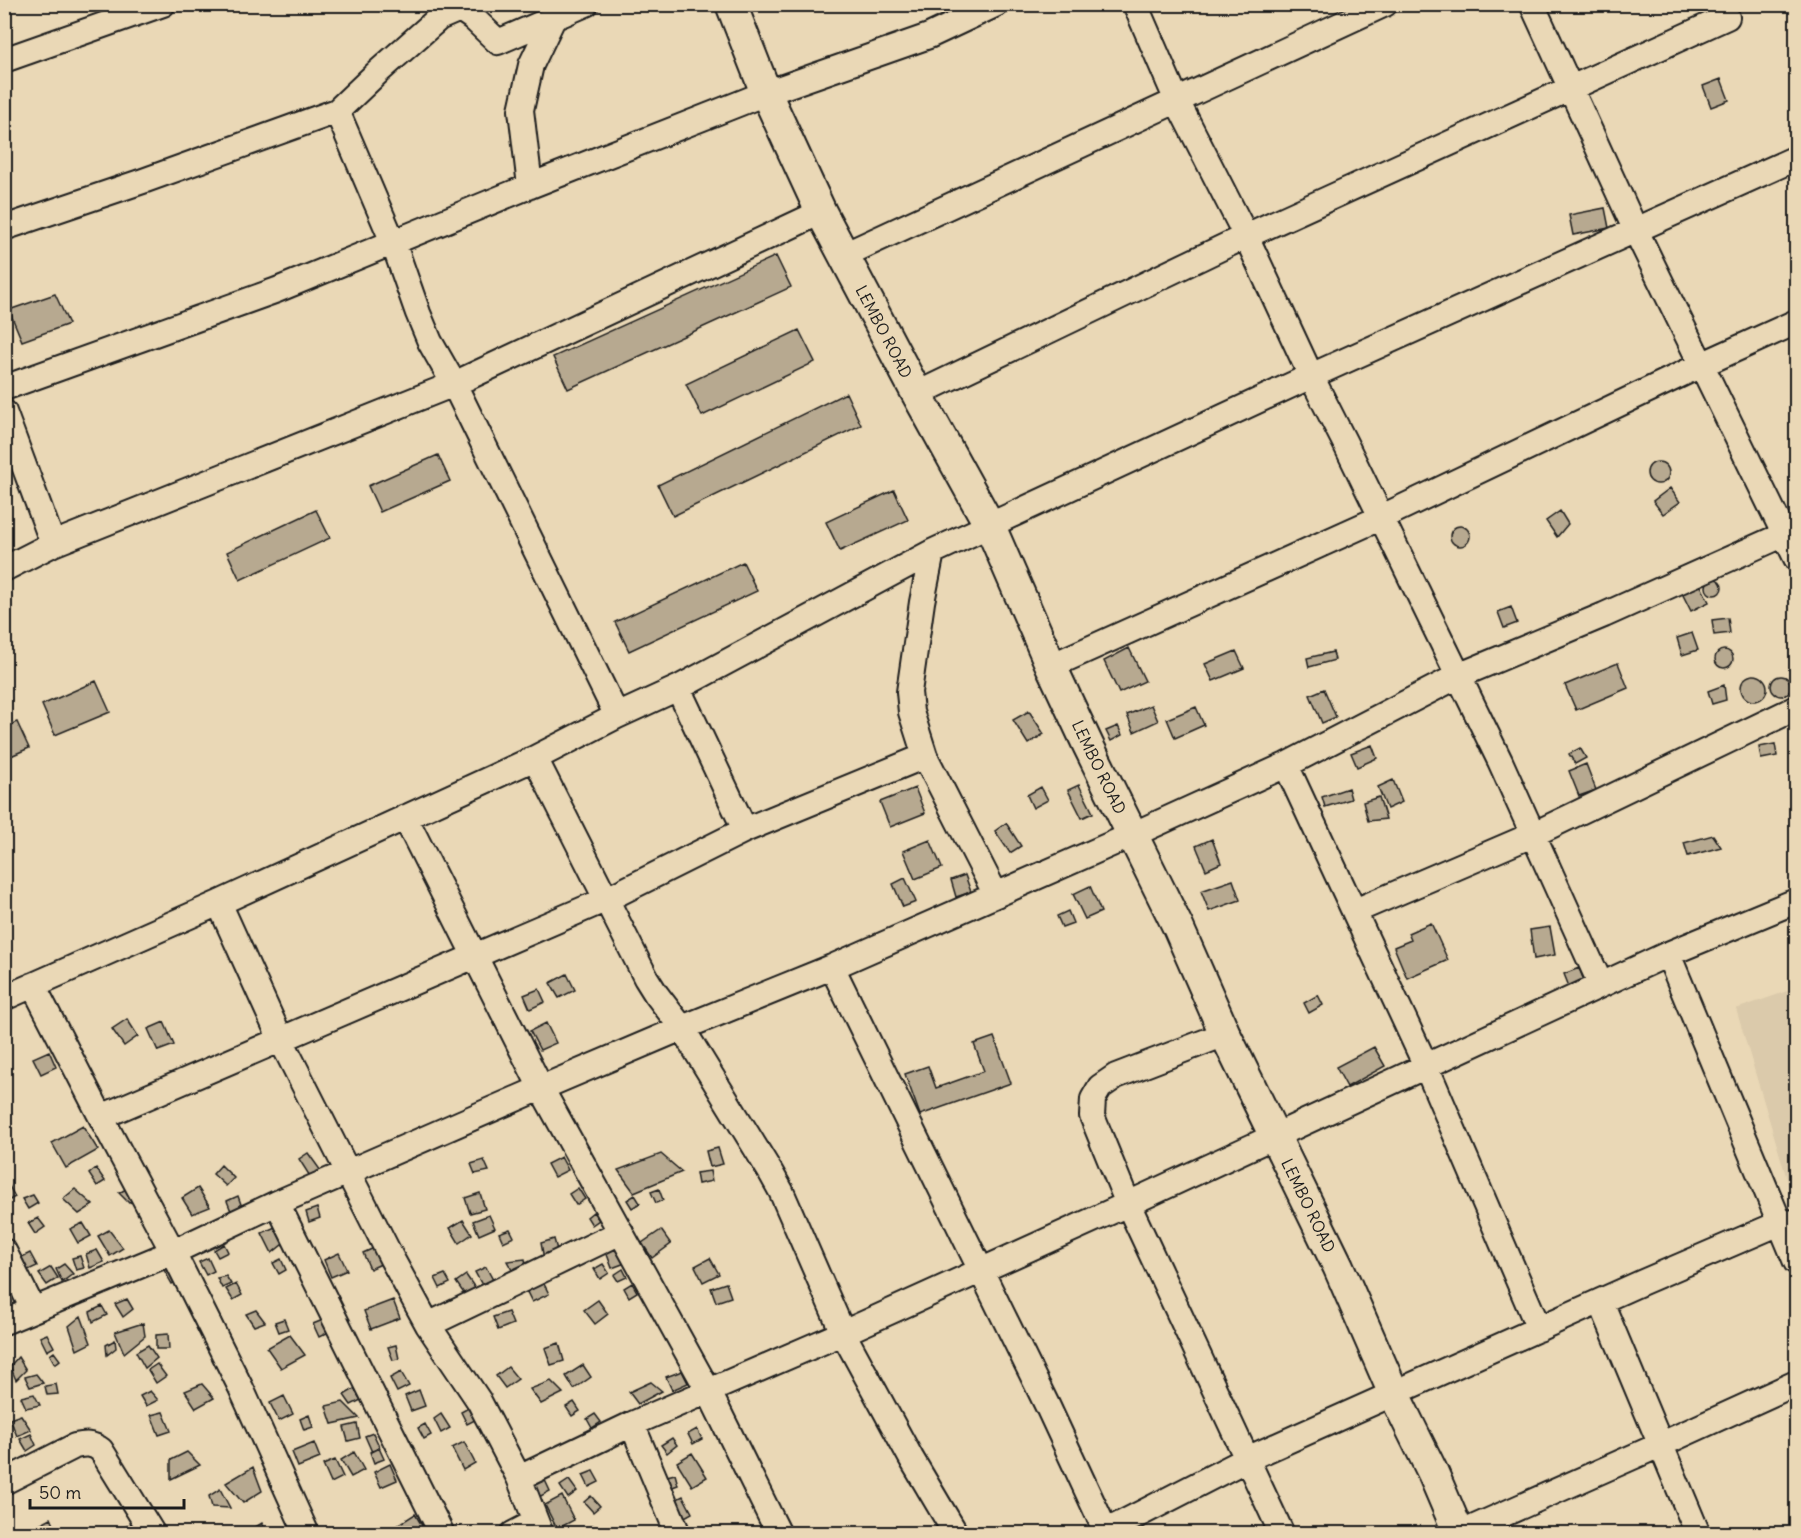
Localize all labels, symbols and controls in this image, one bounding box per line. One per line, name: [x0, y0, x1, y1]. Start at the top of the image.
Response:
street label: LEMBO ROAD: [851, 282, 917, 381]
street label: LEMBO ROAD: [1068, 717, 1131, 817]
street label: LEMBO ROAD: [1277, 1155, 1340, 1256]
scale bar: [30, 1472, 184, 1510]
text: 50 m: [39, 1481, 81, 1504]

